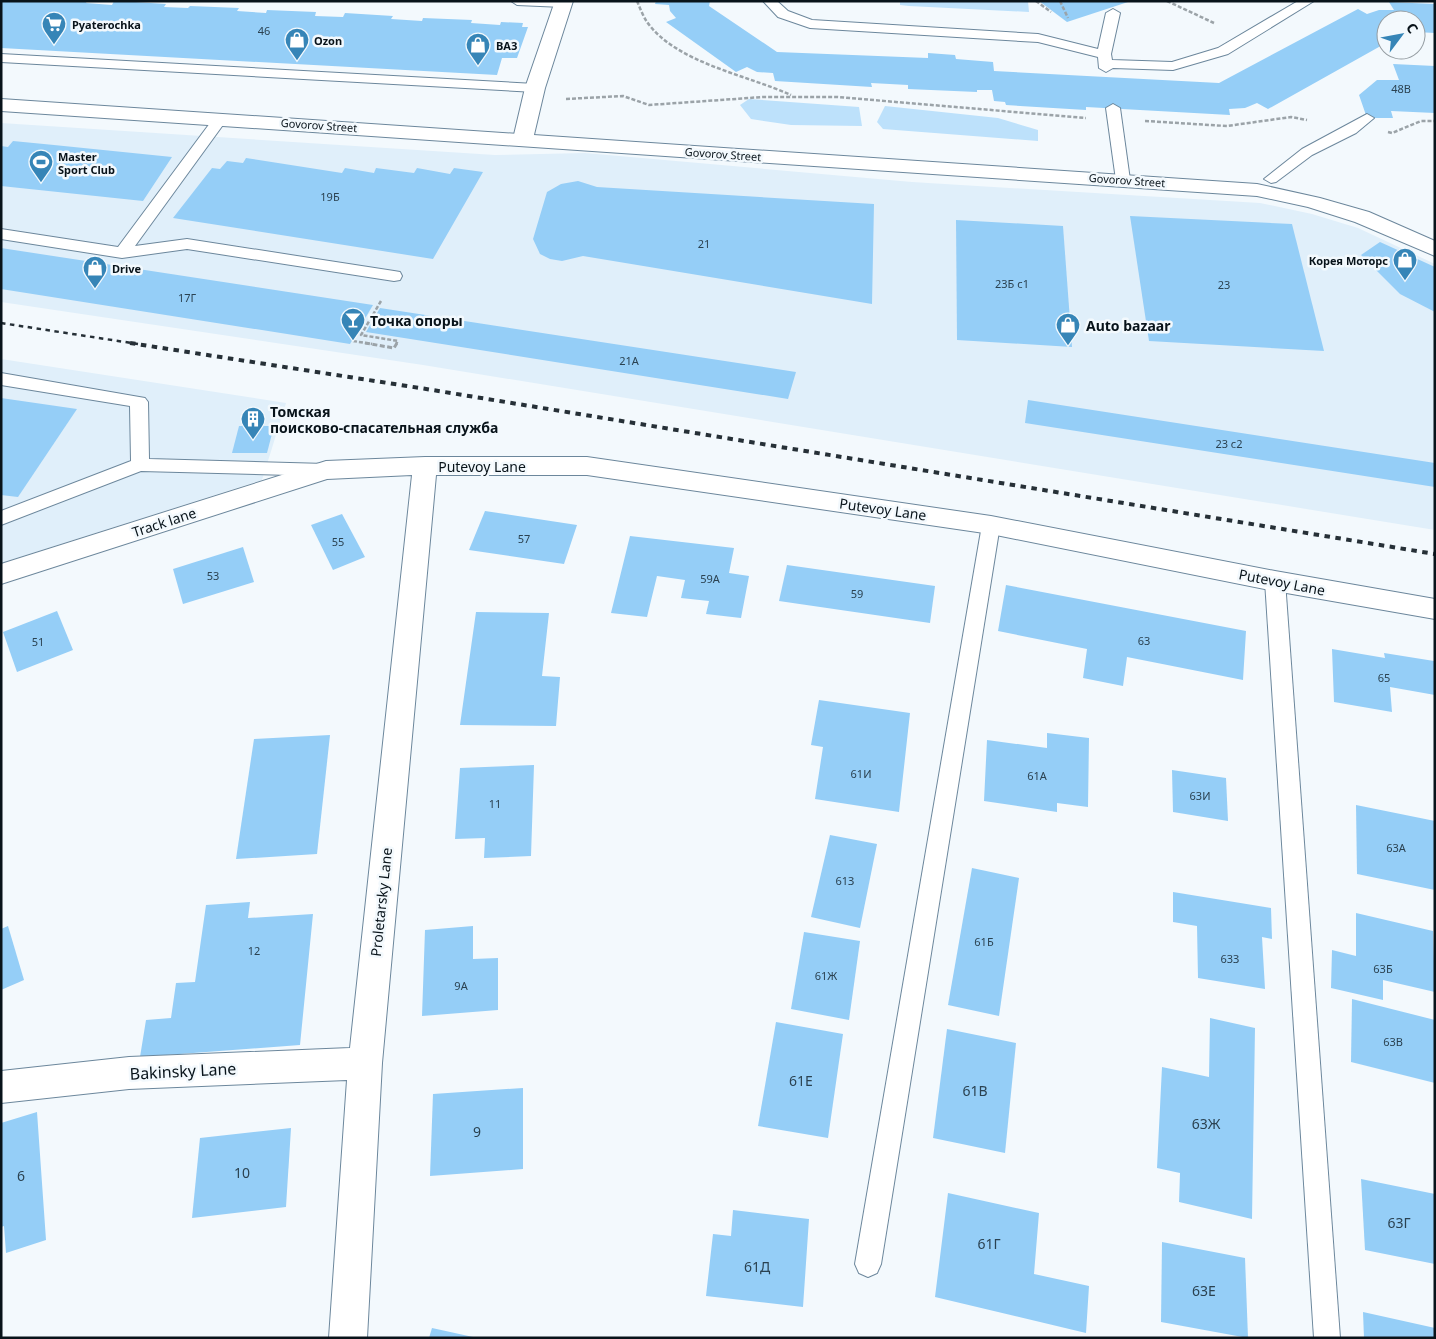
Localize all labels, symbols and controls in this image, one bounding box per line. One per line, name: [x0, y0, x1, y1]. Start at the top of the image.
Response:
north arrow: [1376, 10, 1426, 60]
supermarket icon: Pyaterochka: [41, 11, 67, 45]
place label: Pyaterochka: [72, 17, 141, 32]
text: С: [1402, 19, 1423, 37]
house number: 46: [258, 23, 270, 38]
shop icon: Ozon: [284, 27, 310, 61]
shop icon: ВАЗ: [465, 32, 491, 66]
place label: Ozon: [314, 33, 342, 48]
place label: ВАЗ: [496, 38, 517, 53]
house number: 48В: [1391, 81, 1411, 96]
street label: Govorov Street: [280, 115, 358, 135]
street label: Govorov Street: [684, 144, 762, 164]
sports icon: Master Sport Club: [28, 149, 54, 183]
place label: Master Sport Club: [58, 149, 115, 177]
street label: Govorov Street: [1088, 170, 1166, 190]
house number: 19Б: [320, 189, 340, 204]
house number: 21: [698, 236, 710, 251]
shop icon: Корея Моторс: [1392, 247, 1418, 281]
place label: Корея Моторс: [1309, 253, 1388, 268]
shop icon: Drive: [82, 255, 108, 289]
place label: Drive: [112, 261, 142, 276]
house number: 23Б с1: [995, 276, 1029, 291]
house number: 23: [1218, 277, 1230, 292]
house number: 17Г: [178, 290, 196, 305]
bar icon: Точка опоры: [340, 307, 366, 341]
place label: Точка опоры: [370, 311, 463, 330]
shop icon: Auto bazaar: [1055, 312, 1081, 346]
place label: Auto bazaar: [1086, 316, 1171, 335]
house number: 21А: [619, 353, 640, 368]
place label: Томская поисково-спасательная служба: [270, 402, 498, 437]
building icon: Томская поисково-спасательная служба: [240, 406, 266, 440]
house number: 23 с2: [1215, 436, 1243, 451]
street label: Putevoy Lane: [438, 457, 526, 476]
street label: Putevoy Lane: [838, 493, 928, 525]
street label: Track lane: [130, 503, 199, 541]
house number: 57: [518, 531, 530, 546]
house number: 55: [332, 534, 344, 549]
street label: Putevoy Lane: [1237, 564, 1327, 600]
house number: 53: [207, 568, 219, 583]
house number: 59А: [700, 571, 721, 586]
house number: 59: [851, 586, 863, 601]
house number: 63: [1138, 633, 1150, 648]
house number: 51: [32, 634, 44, 649]
house number: 65: [1378, 670, 1390, 685]
house number: 61И: [851, 766, 871, 781]
house number: 61А: [1027, 768, 1048, 783]
house number: 63И: [1190, 788, 1210, 803]
house number: 11: [489, 796, 501, 811]
house number: 63А: [1386, 840, 1407, 855]
street label: Proletarsky Lane: [366, 847, 396, 957]
house number: 61З: [836, 873, 854, 888]
house number: 61Б: [974, 934, 994, 949]
house number: 12: [248, 943, 260, 958]
house number: 63З: [1221, 951, 1239, 966]
house number: 63Б: [1373, 961, 1393, 976]
house number: 61Ж: [815, 968, 837, 983]
house number: 9А: [454, 978, 469, 993]
house number: 63В: [1383, 1034, 1403, 1049]
street label: Bakinsky Lane: [129, 1057, 237, 1085]
house number: 61Е: [789, 1071, 813, 1090]
house number: 61В: [962, 1081, 988, 1100]
house number: 63Ж: [1192, 1114, 1221, 1133]
house number: 9: [473, 1122, 481, 1141]
house number: 10: [234, 1163, 250, 1182]
house number: 6: [17, 1166, 25, 1185]
house number: 63Г: [1387, 1213, 1411, 1232]
house number: 61Г: [977, 1234, 1001, 1253]
house number: 61Д: [744, 1257, 771, 1276]
house number: 63Е: [1192, 1281, 1216, 1300]

